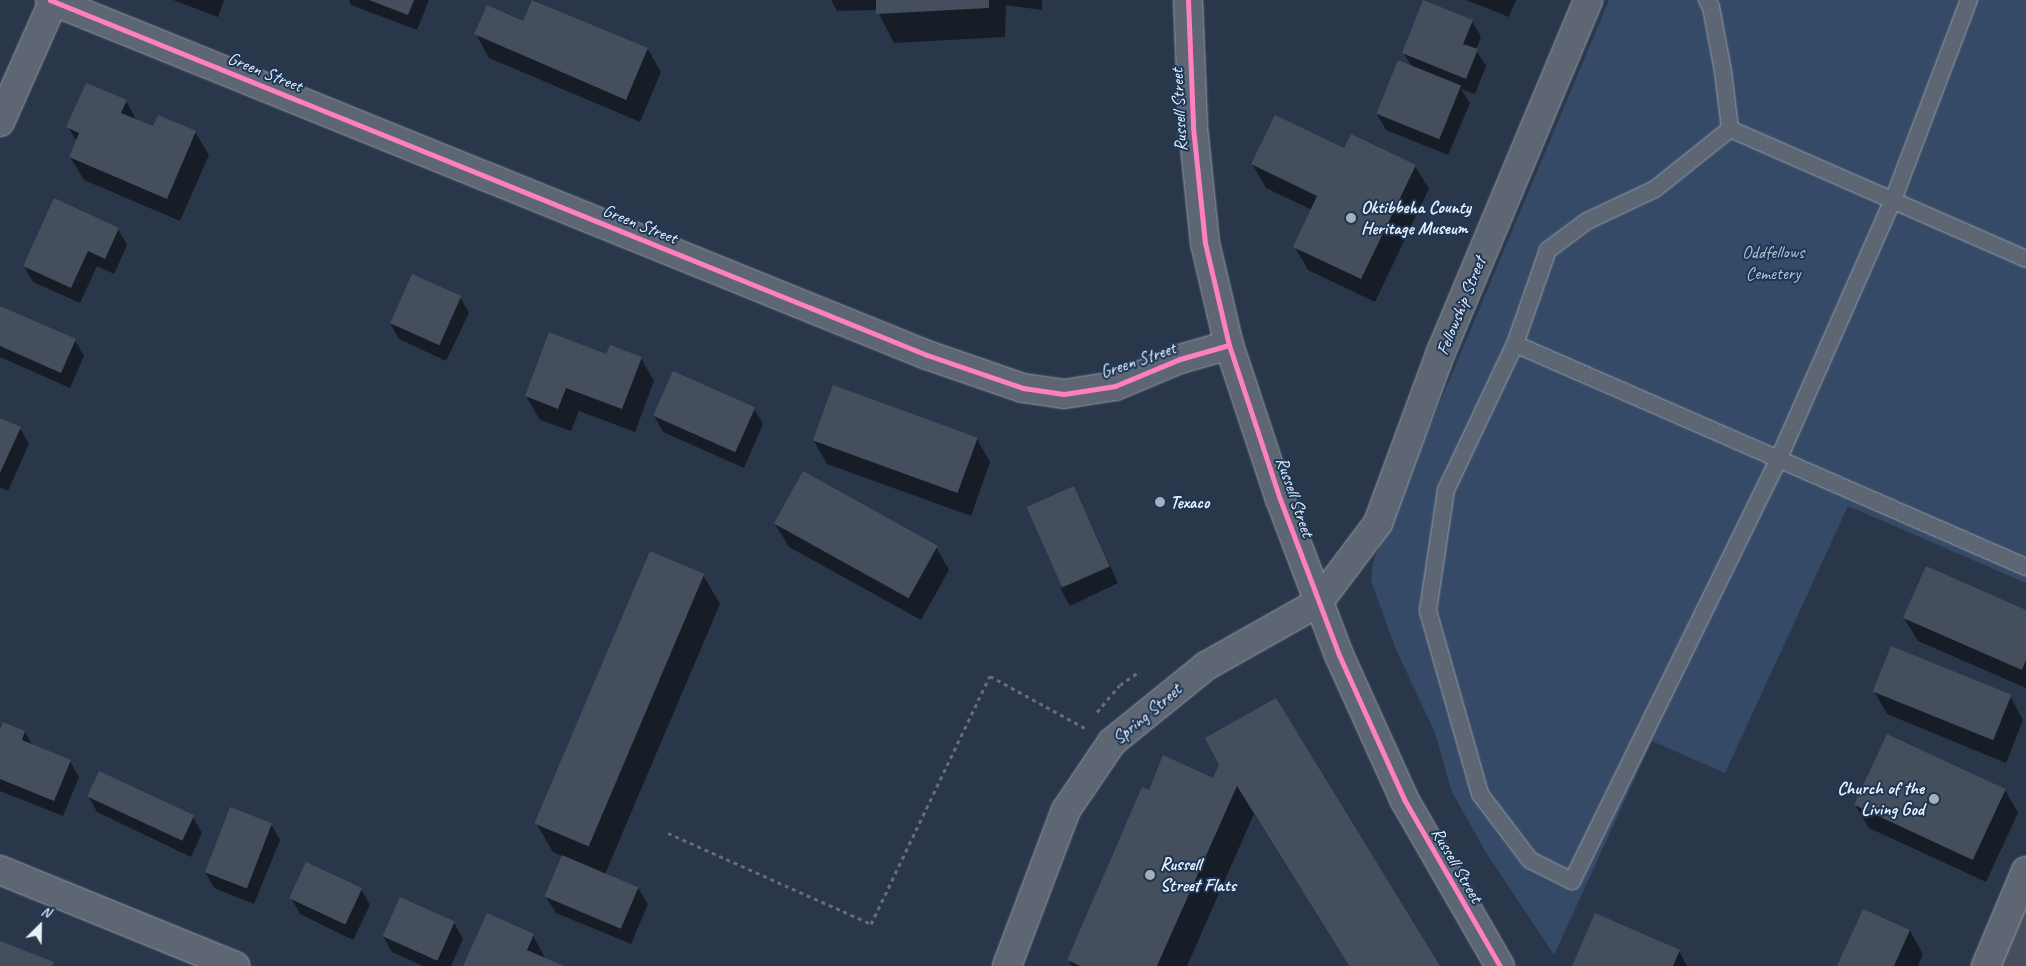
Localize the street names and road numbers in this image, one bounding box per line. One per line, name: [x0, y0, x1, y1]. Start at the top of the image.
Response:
street label: Green Street: [225, 47, 305, 97]
street label: Russell Street: [1166, 68, 1192, 152]
street label: Green Street: [600, 199, 680, 249]
street label: Fellowship Street: [1432, 254, 1490, 358]
street label: Green Street: [1097, 337, 1179, 383]
street label: Russell Street: [1271, 454, 1319, 540]
street label: Spring Street: [1108, 679, 1186, 749]
street label: Russell Street: [1427, 823, 1487, 907]

